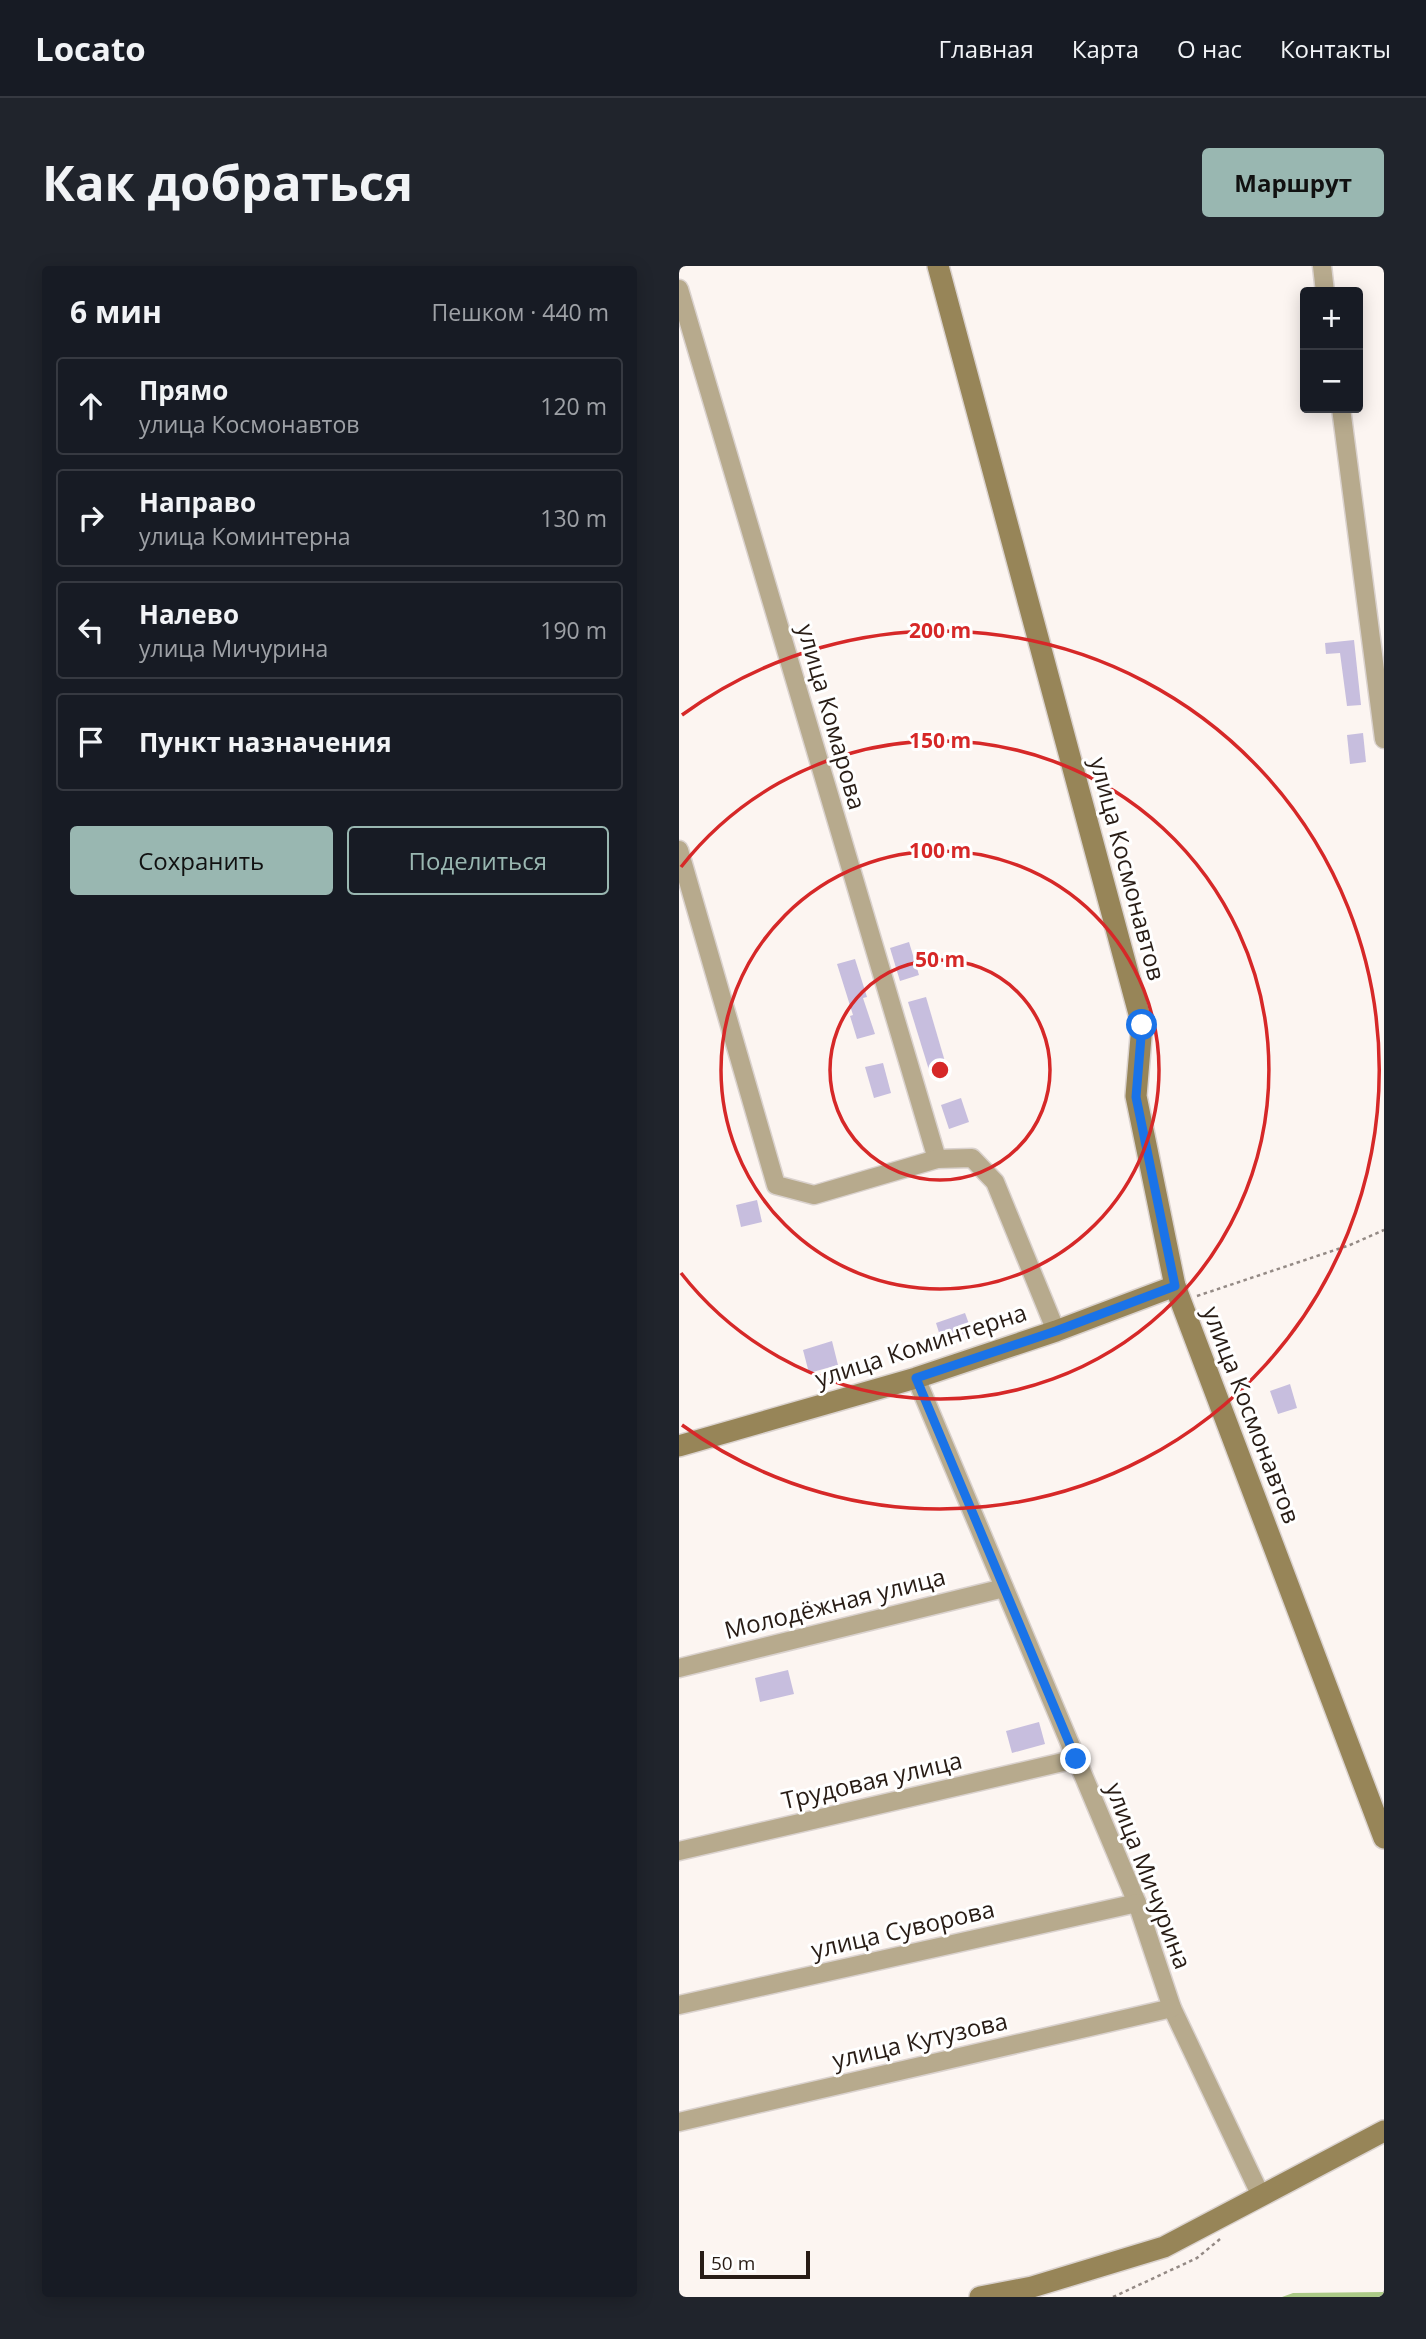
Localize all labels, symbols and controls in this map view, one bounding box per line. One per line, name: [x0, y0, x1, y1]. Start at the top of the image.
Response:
text: Locato: [35, 26, 146, 71]
text: Главная: [939, 32, 1034, 65]
text: Карта: [1072, 32, 1139, 65]
text: О нас: [1177, 32, 1242, 65]
text: Контакты: [1280, 32, 1391, 65]
button: Маршрут: [1202, 148, 1384, 217]
text: Как добраться: [42, 149, 413, 215]
map controls: [1300, 287, 1363, 413]
button: +: [1300, 287, 1363, 350]
text: 6 мин: [70, 291, 162, 332]
text: Пешком · 440 m: [432, 296, 609, 328]
button: −: [1300, 350, 1363, 413]
text: Прямо: [139, 372, 228, 408]
icon: ahead: [72, 387, 110, 425]
text: 120 m: [540, 390, 607, 422]
text: улица Космонавтов: [139, 408, 359, 440]
text: Направо: [139, 484, 256, 520]
icon: right: [72, 499, 110, 537]
text: 130 m: [540, 502, 607, 534]
text: улица Коминтерна: [139, 520, 351, 552]
text: Налево: [139, 596, 239, 632]
icon: left: [72, 611, 110, 649]
text: 190 m: [540, 614, 607, 646]
text: 200 m: [909, 616, 971, 644]
street label: улица Комарова: [790, 620, 875, 813]
text: улица Мичурина: [139, 632, 328, 664]
icon: arrive: [72, 723, 110, 761]
text: Пункт назначения: [139, 724, 392, 760]
text: 150 m: [909, 726, 971, 754]
street label: улица Космонавтов: [1083, 753, 1174, 984]
button: Сохранить: [70, 826, 333, 895]
button: Поделиться: [347, 826, 609, 895]
text: 100 m: [909, 836, 971, 864]
text: 50 m: [915, 945, 965, 973]
route start: [1126, 1009, 1157, 1040]
centre of rings: [928, 1058, 952, 1082]
street label: улица Коминтерна: [810, 1295, 1031, 1394]
street label: улица Космонавтов: [1196, 1301, 1309, 1528]
street label: Молодёжная улица: [721, 1559, 949, 1646]
street label: Трудовая улица: [778, 1743, 965, 1816]
route end: [1060, 1743, 1091, 1774]
street label: улица Мичурина: [1099, 1777, 1200, 1974]
street label: улица Суворова: [808, 1891, 998, 1966]
street label: улица Кутузова: [829, 2003, 1010, 2076]
scale bar: [700, 2248, 810, 2280]
text: 50 m: [711, 2250, 755, 2276]

